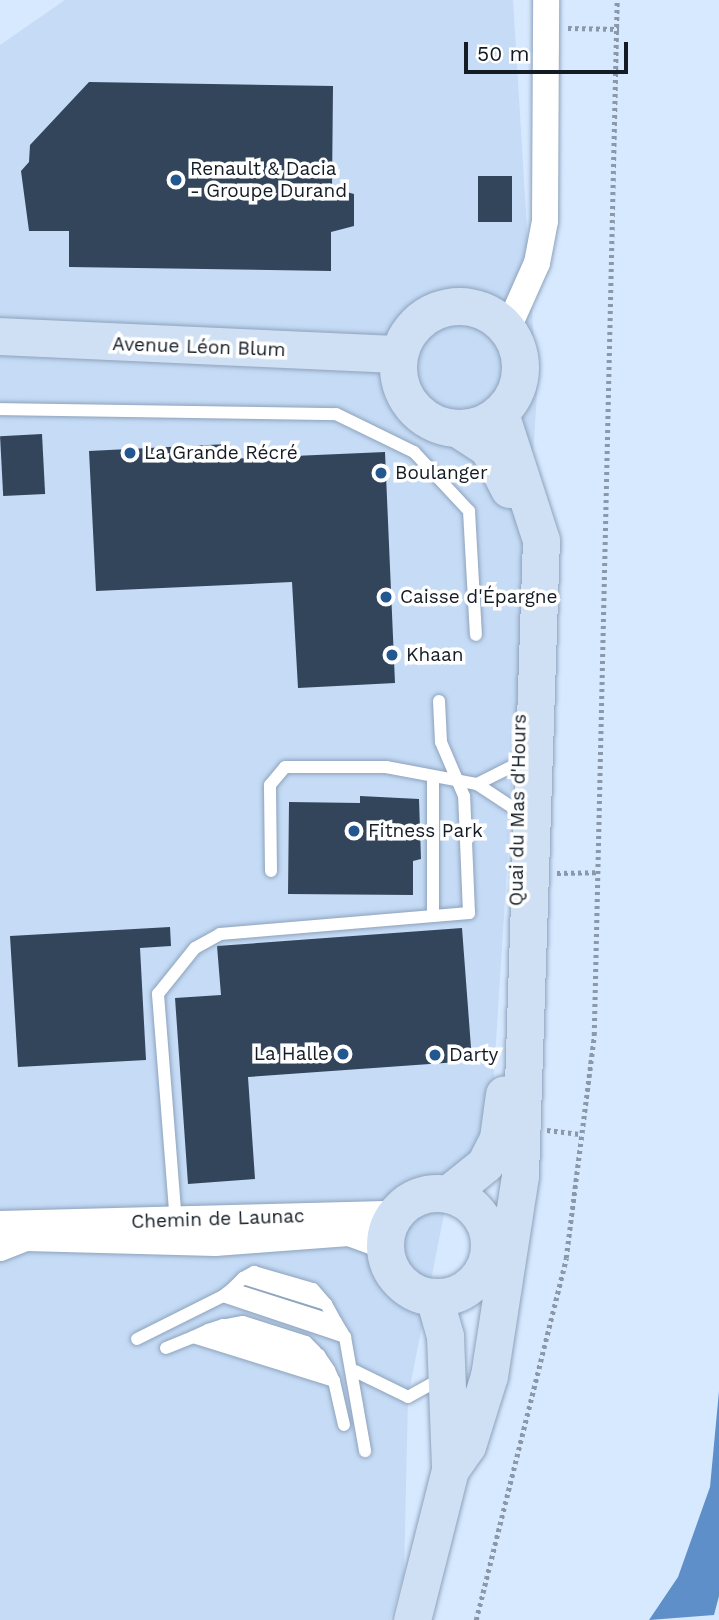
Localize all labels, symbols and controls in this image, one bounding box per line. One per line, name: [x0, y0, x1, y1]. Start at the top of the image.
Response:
scale bar: [467, 28, 632, 72]
text: 50 m: [477, 41, 529, 66]
place label: Renault & Dacia - Groupe Durand: [190, 158, 347, 202]
marker: Renault & Dacia - Groupe Durand: [168, 172, 184, 188]
street label: Avenue Léon Blum: [112, 333, 286, 361]
place label: La Grande Récré: [144, 442, 298, 464]
marker: La Grande Récré: [122, 445, 138, 461]
place label: Boulanger: [395, 462, 488, 484]
marker: Boulanger: [373, 465, 389, 481]
place label: Caisse d'Épargne: [400, 586, 558, 608]
marker: Caisse d'Épargne: [378, 589, 394, 605]
place label: Khaan: [406, 644, 463, 666]
marker: Khaan: [384, 647, 400, 663]
street label: Quai du Mas d'Hours: [505, 714, 531, 906]
place label: Fitness Park: [368, 820, 483, 842]
marker: Fitness Park: [346, 823, 362, 839]
place label: La Halle: [253, 1043, 329, 1065]
place label: Darty: [449, 1044, 498, 1066]
marker: La Halle: [335, 1046, 351, 1062]
marker: Darty: [427, 1047, 443, 1063]
street label: Chemin de Launac: [131, 1205, 305, 1233]

